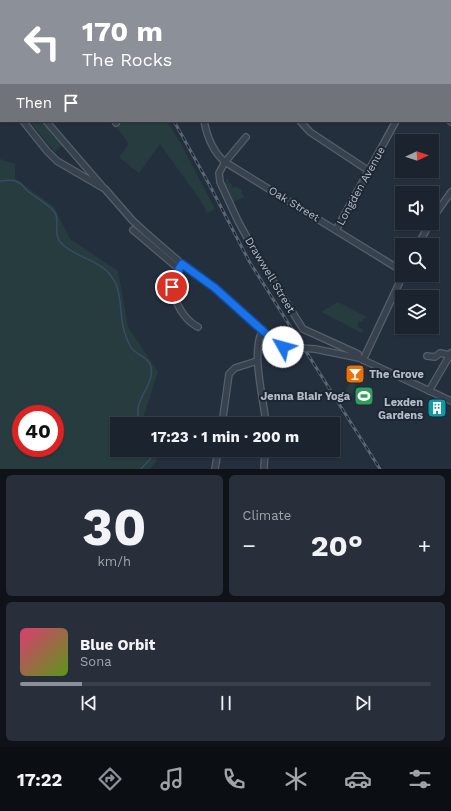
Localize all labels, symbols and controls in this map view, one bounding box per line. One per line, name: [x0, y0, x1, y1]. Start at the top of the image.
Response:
text: 170 m: [82, 15, 163, 48]
icon: left: [16, 16, 68, 68]
text: The Rocks: [82, 49, 172, 70]
icon: arrive: [60, 92, 82, 114]
text: Then: [16, 94, 52, 112]
north arrow: [395, 134, 439, 178]
map controls: [395, 134, 439, 334]
street label: Longden Avenue: [334, 144, 388, 228]
street label: Oak Street: [266, 184, 322, 225]
button: sound: [395, 186, 439, 230]
street label: Drawwell Street: [242, 235, 298, 316]
button: search: [395, 238, 439, 282]
pin: [155, 270, 189, 304]
icon: arrive: [161, 276, 183, 298]
button: layers: [395, 290, 439, 334]
position arrow: [262, 326, 304, 368]
bar icon: The Grove: [344, 363, 366, 385]
place label: The Grove: [369, 368, 424, 381]
sports icon: Jenna Blair Yoga: [353, 385, 375, 407]
place label: Jenna Blair Yoga: [261, 390, 351, 403]
place label: Lexden Gardens: [378, 396, 423, 422]
building icon: Lexden Gardens: [426, 397, 448, 419]
speed limit sign: 40: [12, 405, 64, 457]
text: 17:23 · 1 min · 200 m: [151, 428, 299, 446]
text: 30: [82, 497, 146, 558]
text: Climate: [243, 508, 291, 523]
text: 20°: [311, 528, 363, 563]
text: −: [243, 533, 256, 558]
text: +: [418, 533, 431, 558]
text: km/h: [98, 554, 131, 569]
text: Blue Orbit: [80, 636, 155, 654]
text: Sona: [80, 654, 112, 669]
icon: previous: [78, 692, 100, 714]
icon: pause: [215, 692, 237, 714]
icon: next: [352, 692, 374, 714]
icon: directions: [96, 765, 124, 793]
icon: music: [158, 765, 186, 793]
icon: phone: [220, 765, 248, 793]
icon: climate: [282, 765, 310, 793]
icon: car: [344, 765, 372, 793]
icon: filters: [406, 765, 434, 793]
text: 17:22: [17, 769, 62, 790]

